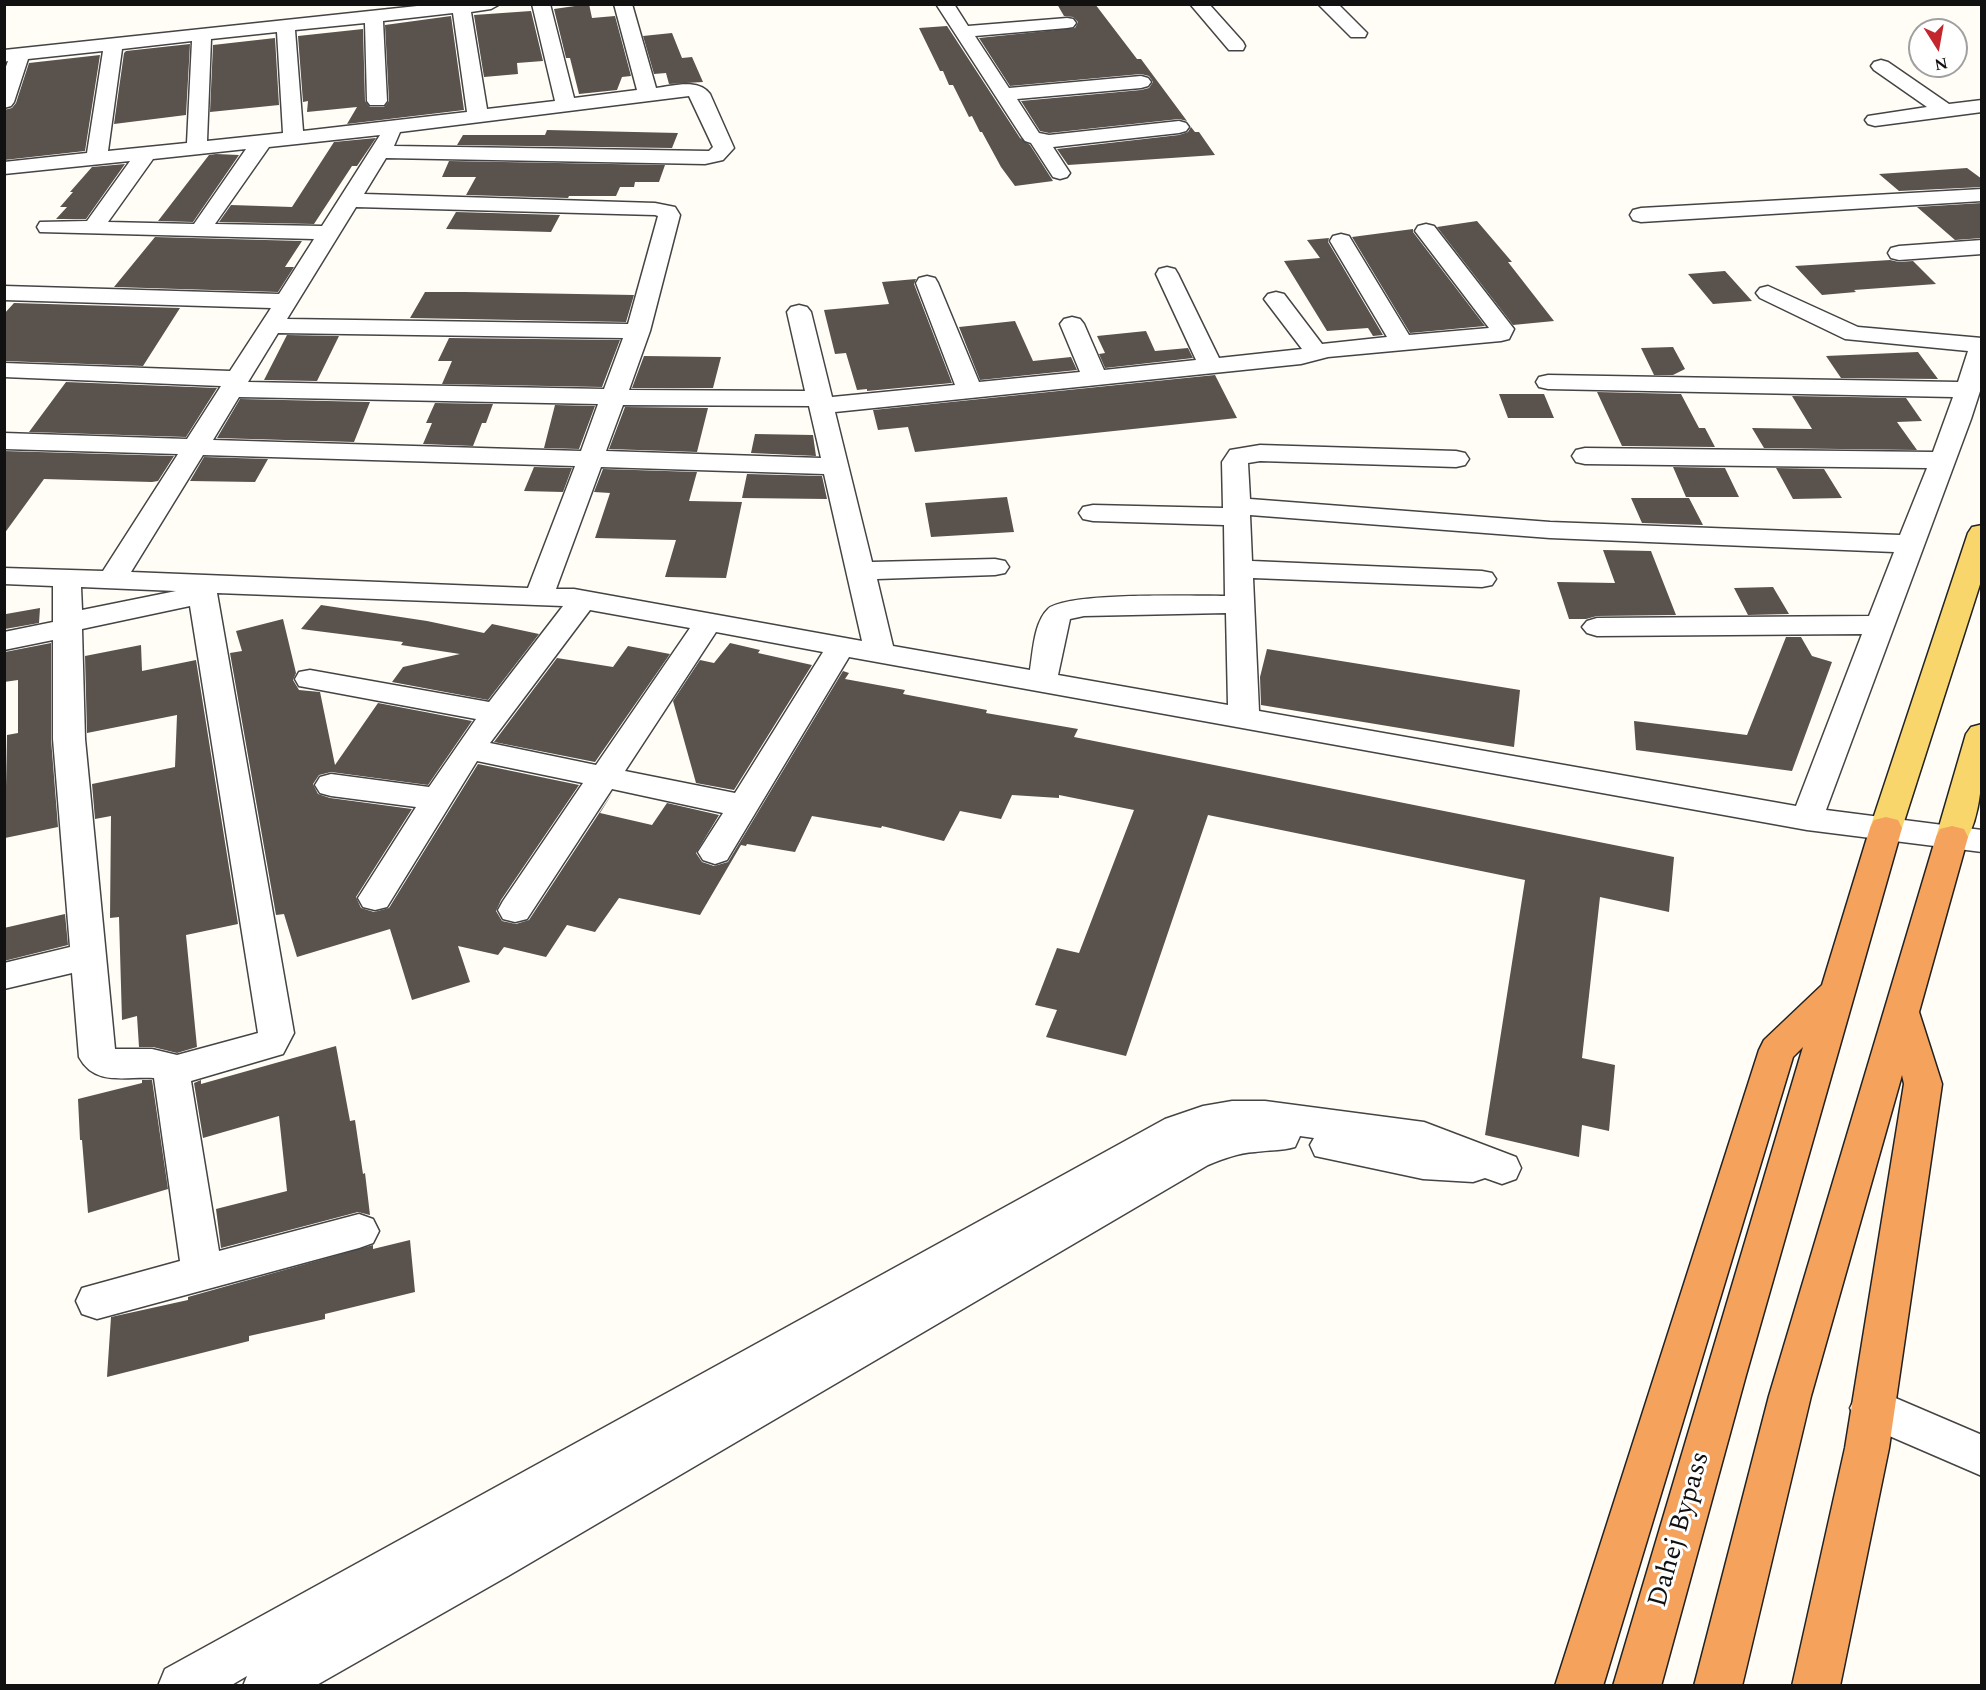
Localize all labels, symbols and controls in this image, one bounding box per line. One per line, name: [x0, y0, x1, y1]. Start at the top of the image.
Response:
north arrow: [1908, 18, 1968, 78]
text: N: [1932, 51, 1950, 77]
street label: Dahej Bypass: [1643, 1448, 1719, 1612]

